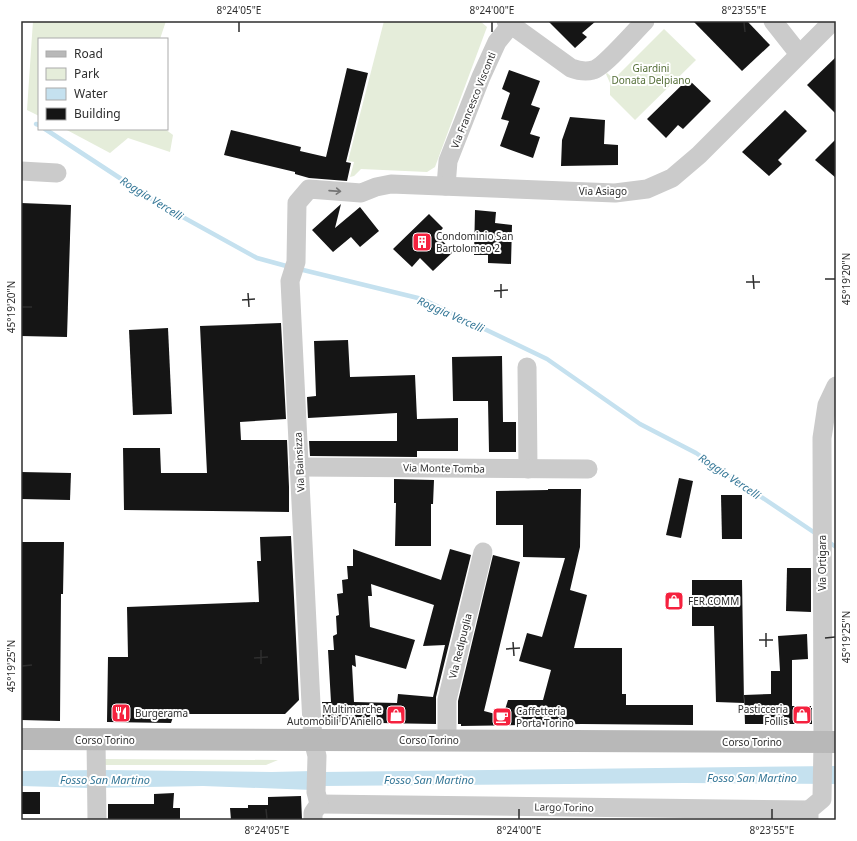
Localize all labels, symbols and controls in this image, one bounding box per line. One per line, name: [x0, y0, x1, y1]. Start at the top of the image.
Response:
text: 8°24'05"E: [217, 3, 261, 17]
text: 8°24'00"E: [470, 3, 514, 17]
text: 8°23'55"E: [722, 3, 766, 17]
legend: [38, 38, 168, 130]
text: Road: [74, 45, 103, 62]
street label: Via Francesco Visconti: [447, 50, 499, 150]
park label: Giardini Donata Delpiano: [611, 61, 691, 87]
text: Park: [74, 65, 100, 82]
text: Water: [74, 85, 108, 102]
text: Building: [74, 105, 121, 122]
water label: Roggia Vercelli: [118, 173, 186, 223]
street label: Via Asiago: [579, 184, 627, 198]
one-way arrow: [328, 188, 341, 195]
place label: Condominio San Bartolomeo 2: [436, 229, 513, 255]
building icon: Condominio San Bartolomeo 2: [411, 231, 433, 253]
text: 45°19'20"N: [839, 253, 853, 305]
text: 45°19'20"N: [4, 281, 18, 333]
water label: Roggia Vercelli: [415, 293, 487, 335]
street label: Via Bainsizza: [290, 432, 308, 492]
water label: Roggia Vercelli: [696, 450, 764, 502]
street label: Via Monte Tomba: [403, 460, 485, 476]
street label: Via Ortigara: [815, 535, 829, 591]
shop icon: FER.COMM: [663, 590, 685, 612]
place label: FER.COMM: [688, 594, 739, 608]
text: 45°19'25"N: [839, 611, 853, 663]
street label: Via Redipuglia: [445, 612, 475, 680]
text: 45°19'25"N: [4, 640, 18, 692]
restaurant icon: Burgerama: [110, 702, 132, 724]
place label: Multimarche Automobili D'Aniello: [287, 702, 382, 728]
place label: Pasticceria Follis: [738, 702, 788, 728]
shop icon: Multimarche Automobili D'Aniello: [385, 704, 407, 726]
place label: Caffetteria Porta Torino: [516, 704, 574, 730]
shop icon: Pasticceria Follis: [791, 704, 813, 726]
place label: Burgerama: [135, 706, 188, 720]
cafe icon: Caffetteria Porta Torino: [491, 706, 513, 728]
street label: Corso Torino: [75, 733, 135, 747]
street label: Corso Torino: [399, 733, 459, 747]
street label: Corso Torino: [722, 735, 782, 749]
water label: Fosso San Martino: [707, 770, 797, 785]
water label: Fosso San Martino: [60, 772, 150, 787]
water label: Fosso San Martino: [384, 772, 474, 787]
street label: Largo Torino: [534, 799, 594, 815]
text: 8°24'05"E: [245, 823, 289, 837]
text: 8°24'00"E: [497, 823, 541, 837]
text: 8°23'55"E: [750, 823, 794, 837]

